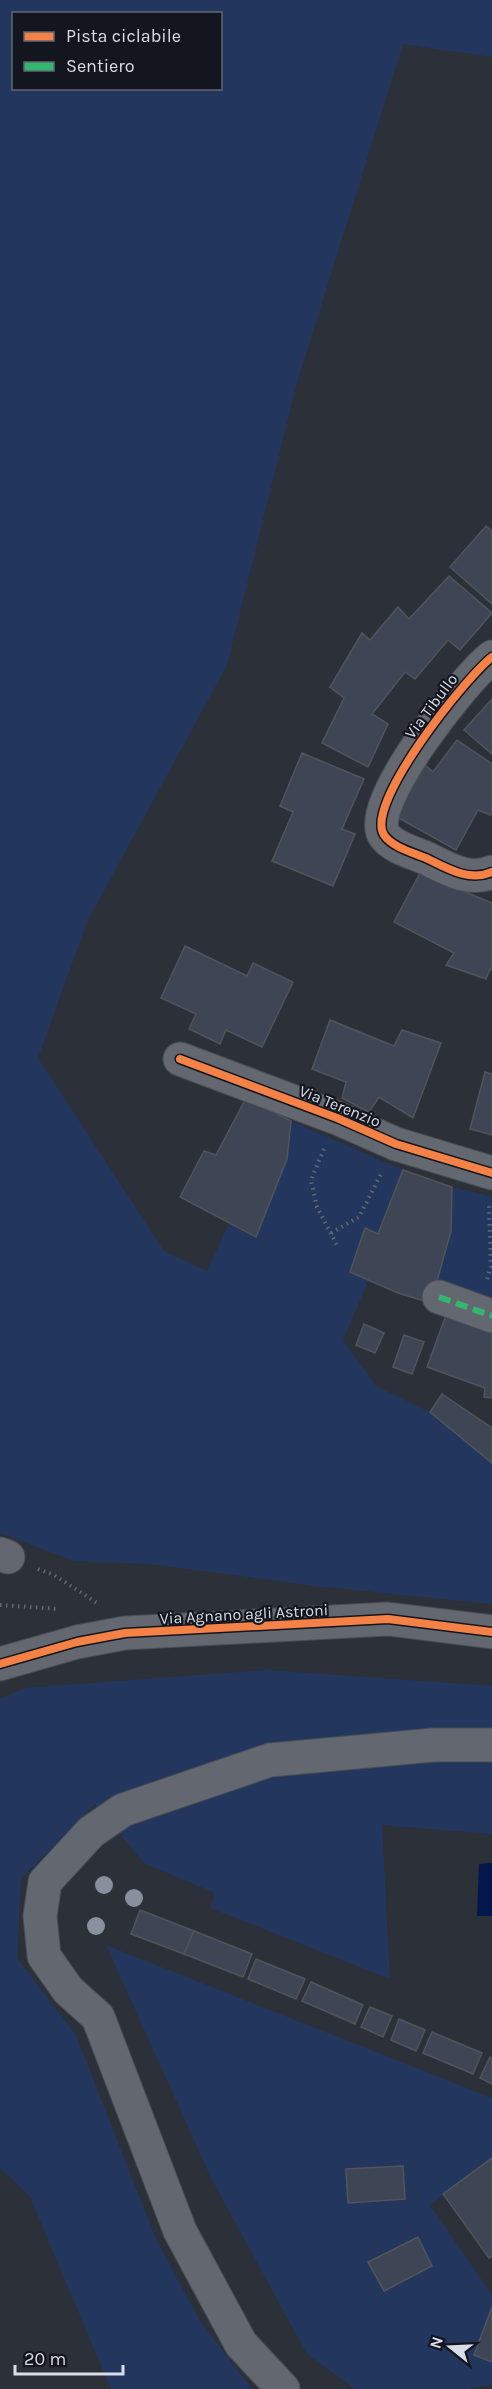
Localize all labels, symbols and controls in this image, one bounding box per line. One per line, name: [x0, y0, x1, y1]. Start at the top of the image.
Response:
legend: [12, 12, 222, 90]
text: Pista ciclabile: [66, 25, 181, 47]
text: Sentiero: [66, 55, 135, 77]
street label: Via Tibullo: [401, 670, 461, 742]
street label: Via Terenzio: [296, 1081, 384, 1131]
street label: Via Agnano agli Astroni: [159, 1600, 329, 1628]
north arrow: [420, 2317, 480, 2377]
text: N: [425, 2334, 447, 2351]
scale bar: [15, 2338, 123, 2376]
text: 20 m: [24, 2348, 66, 2370]

